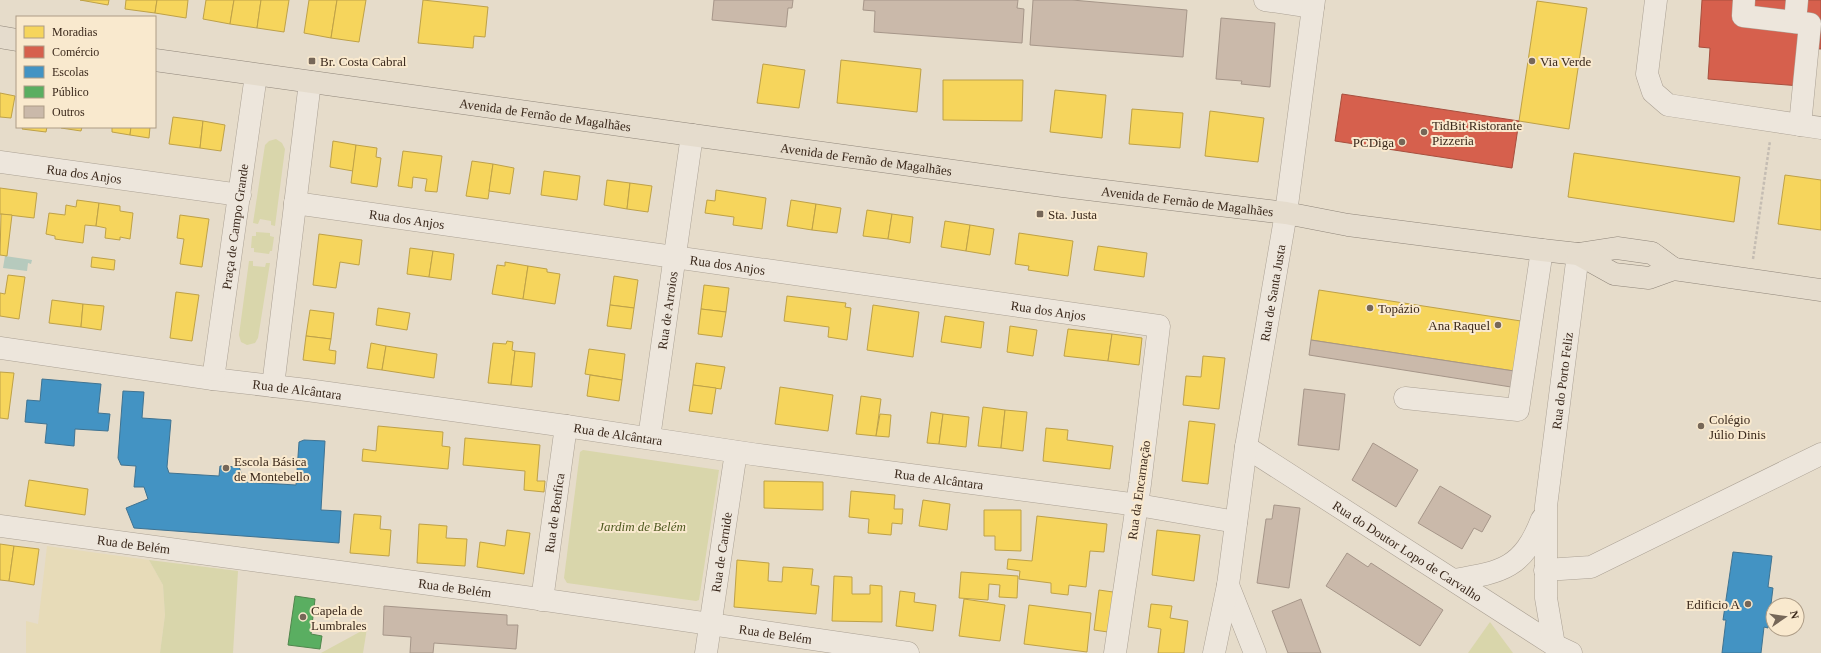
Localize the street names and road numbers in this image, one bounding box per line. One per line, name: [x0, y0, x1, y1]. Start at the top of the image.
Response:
street label: Avenida de Fernão de Magalhães: [458, 95, 632, 134]
street label: Avenida de Fernão de Magalhães: [779, 140, 953, 178]
street label: Rua dos Anjos: [46, 161, 123, 186]
street label: Praça de Campo Grande: [218, 162, 251, 290]
street label: Avenida de Fernão de Magalhães: [1101, 183, 1274, 219]
street label: Rua dos Anjos: [368, 206, 445, 232]
street label: Rua de Santa Justa: [1257, 243, 1288, 342]
street label: Rua dos Anjos: [689, 252, 766, 277]
street label: Rua de Arroios: [654, 270, 680, 350]
street label: Rua dos Anjos: [1010, 297, 1087, 323]
street label: Rua do Porto Feliz: [1548, 331, 1576, 430]
street label: Rua de Alcântara: [252, 376, 343, 402]
street label: Rua de Alcântara: [573, 420, 664, 448]
street label: Rua da Encarnação: [1125, 439, 1153, 541]
street label: Rua de Alcântara: [893, 465, 985, 492]
street label: Rua de Benfica: [541, 472, 567, 554]
street label: Rua do Doutor Lopo de Carvalho: [1330, 497, 1485, 604]
street label: Rua de Carnide: [708, 511, 734, 593]
street label: Rua de Belém: [96, 532, 171, 556]
street label: Rua de Belém: [417, 575, 492, 600]
street label: Rua de Belém: [738, 621, 813, 646]

